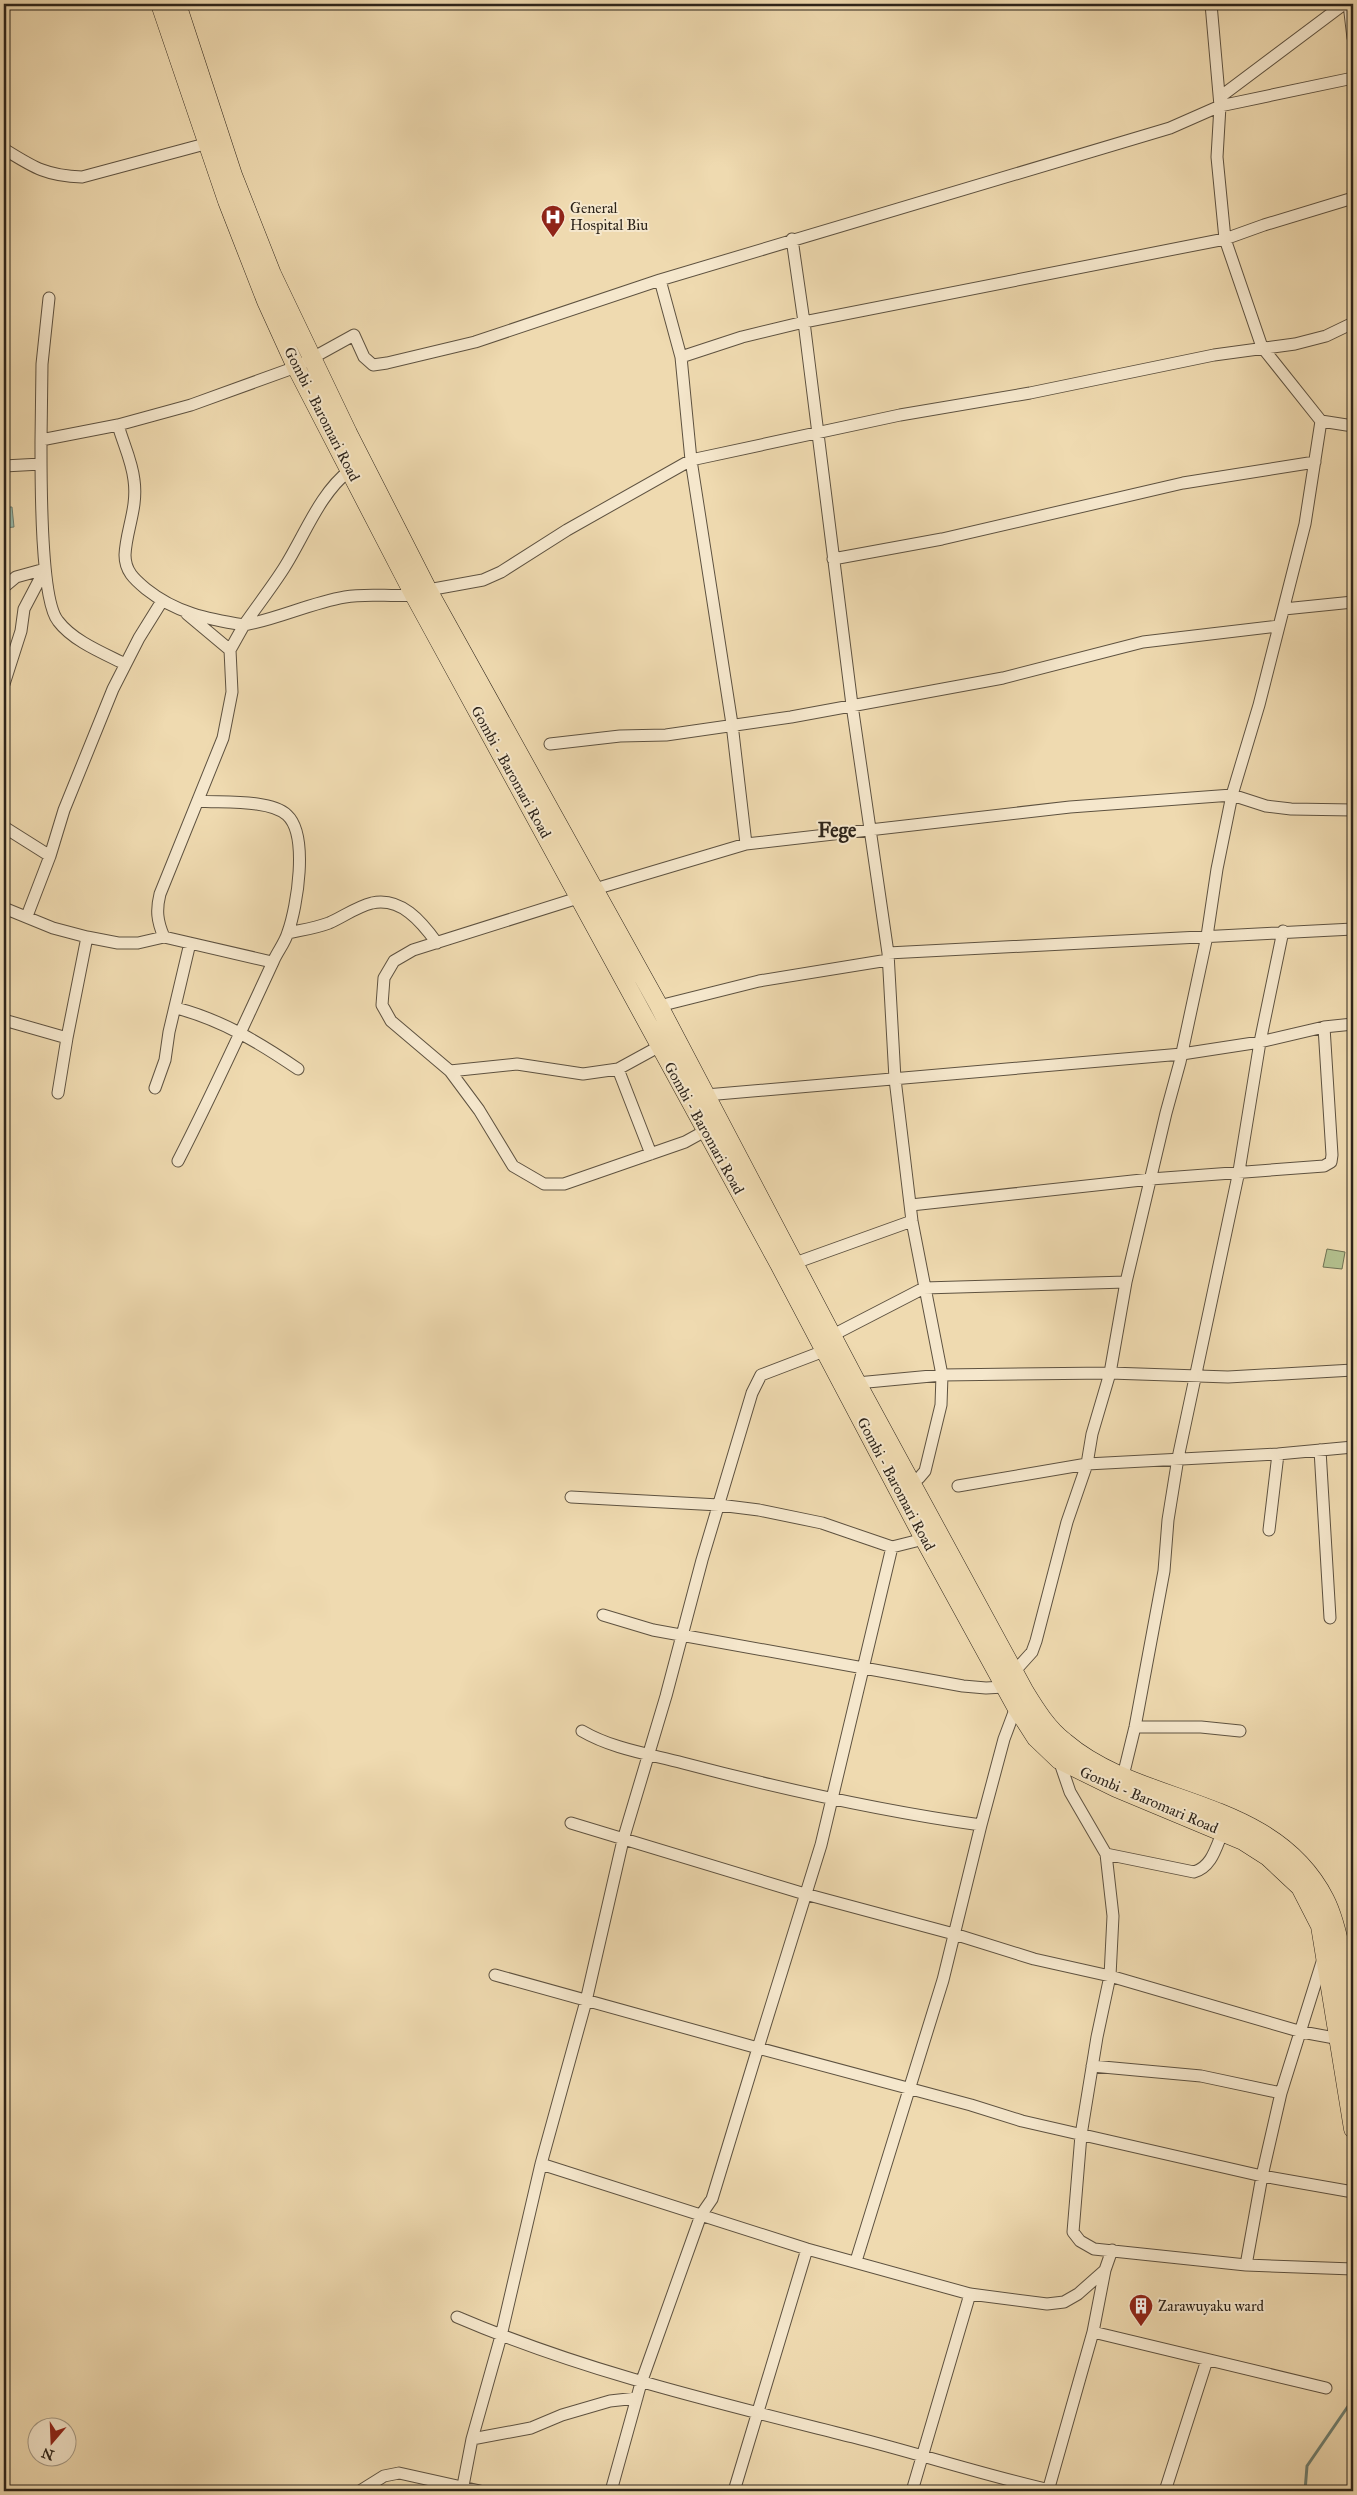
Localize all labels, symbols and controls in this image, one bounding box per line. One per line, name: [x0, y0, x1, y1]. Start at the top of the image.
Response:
place label: General Hospital Biu: [570, 199, 648, 234]
hospital icon: General Hospital Biu: [540, 204, 566, 238]
street label: Gombi - Baromari Road: [280, 344, 364, 485]
street label: Gombi - Baromari Road: [467, 703, 555, 842]
district label: Fege: [818, 818, 857, 843]
street label: Gombi - Baromari Road: [660, 1059, 748, 1198]
street label: Gombi - Baromari Road: [853, 1414, 939, 1554]
street label: Gombi - Baromari Road: [1077, 1763, 1221, 1837]
building icon: Zarawuyaku ward: [1128, 2293, 1154, 2327]
place label: Zarawuyaku ward: [1158, 2297, 1264, 2315]
north arrow: [28, 2418, 78, 2468]
text: N: [39, 2444, 56, 2464]

